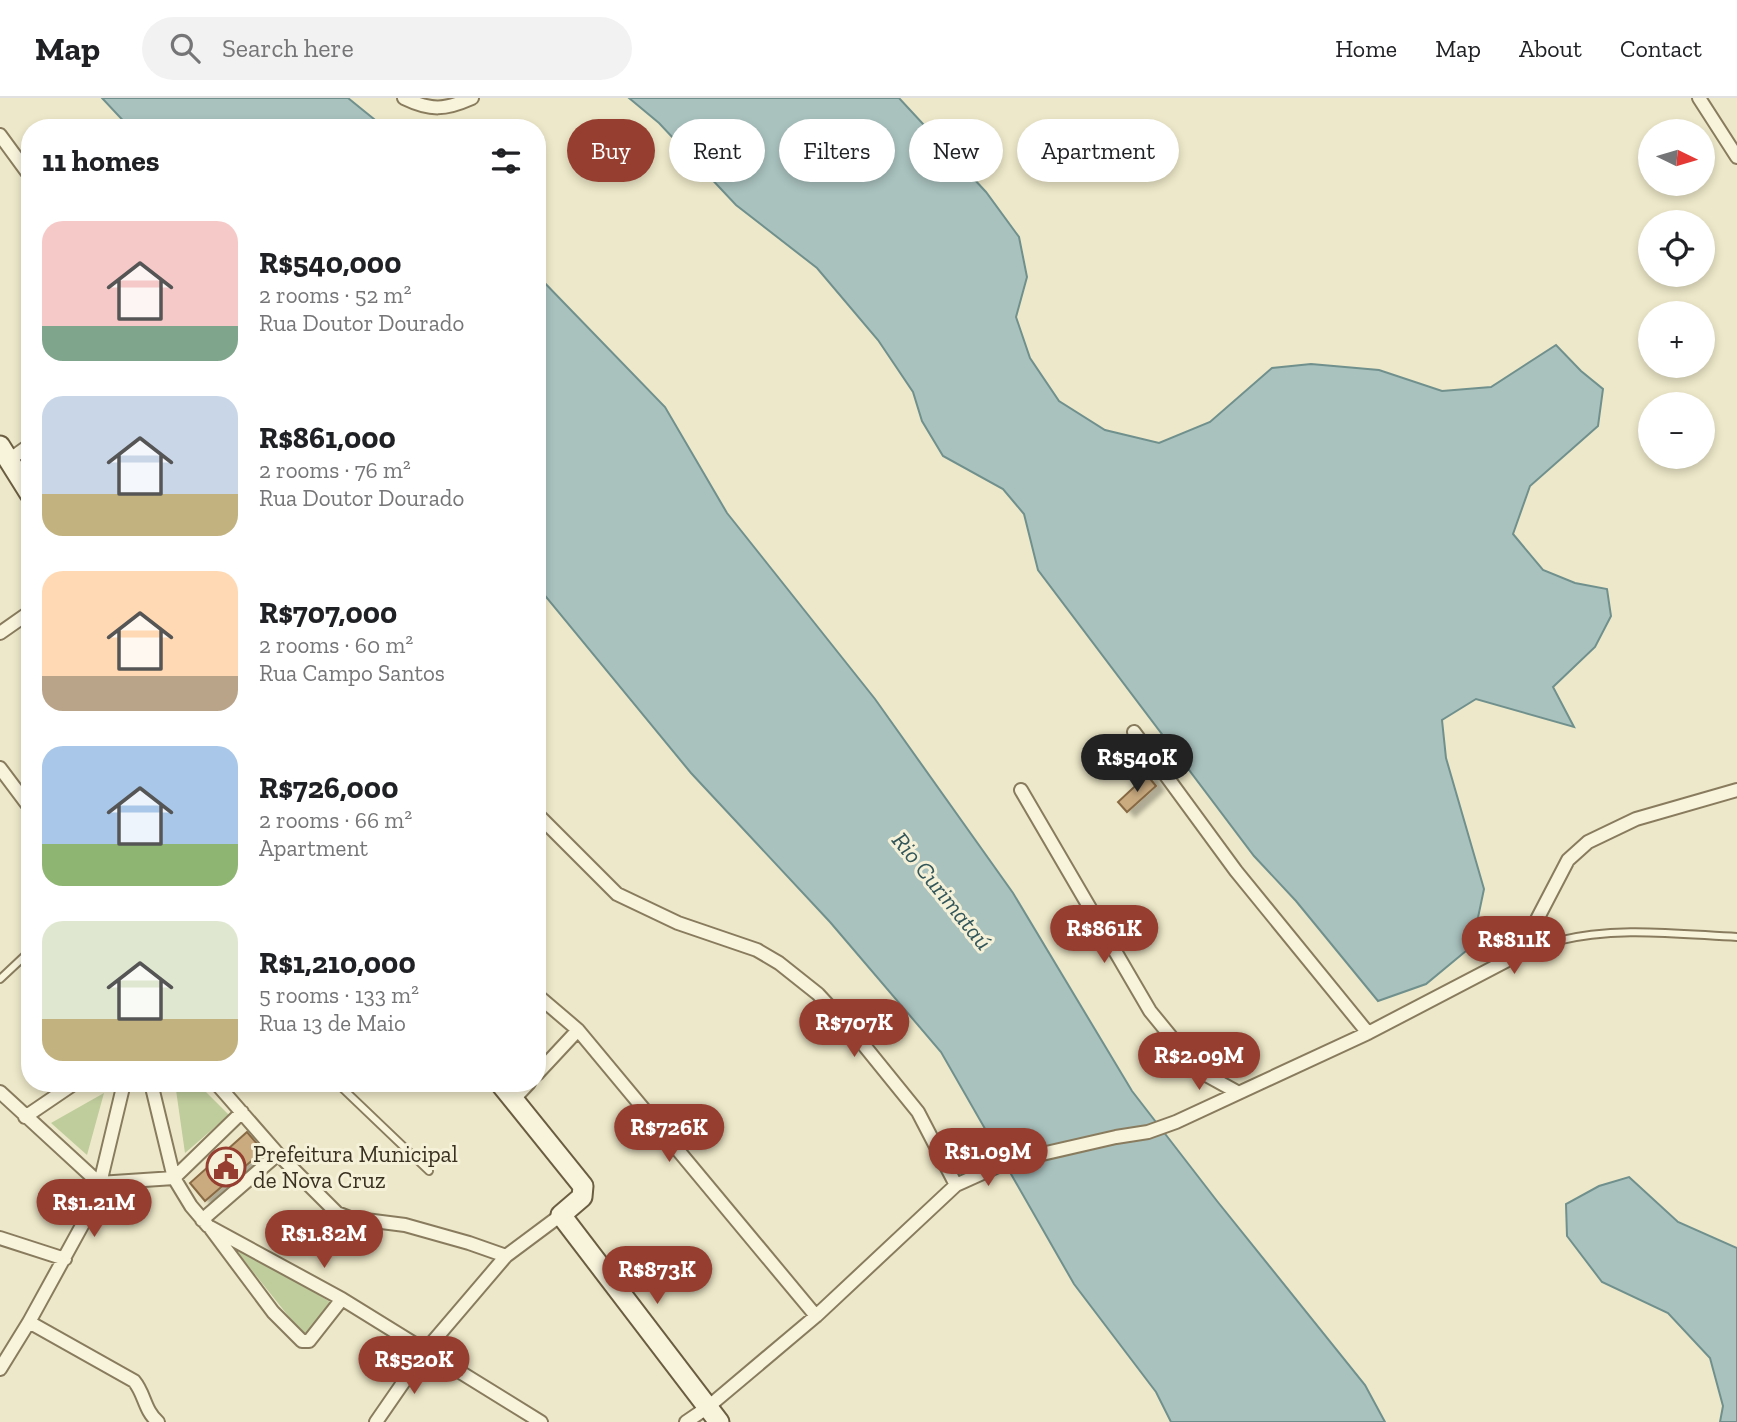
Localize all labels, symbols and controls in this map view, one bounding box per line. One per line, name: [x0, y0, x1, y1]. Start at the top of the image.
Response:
search box: [142, 17, 632, 80]
text: Map: [35, 29, 100, 68]
icon: search: [166, 29, 204, 67]
text: Search here: [222, 32, 354, 64]
text: Home: [1335, 34, 1397, 63]
text: Map: [1435, 34, 1481, 63]
text: About: [1519, 34, 1582, 63]
text: Contact: [1620, 34, 1702, 63]
chip: Buy: [567, 119, 655, 182]
chip: Rent: [669, 119, 765, 182]
chip: Filters: [779, 119, 895, 182]
chip: New: [909, 119, 1003, 182]
chip: Apartment: [1017, 119, 1179, 182]
north arrow: [1638, 119, 1715, 196]
map controls: [1638, 119, 1715, 469]
icon: filters: [487, 142, 525, 180]
text: 11 homes: [42, 143, 160, 179]
button: locate: [1638, 210, 1715, 287]
text: R$540,000: [259, 245, 401, 281]
icon: home: [98, 249, 182, 333]
text: 2 rooms · 52 m²: [259, 281, 411, 309]
button: +: [1638, 301, 1715, 378]
text: Rua Doutor Dourado: [259, 309, 464, 337]
button: −: [1638, 392, 1715, 469]
text: R$861,000: [259, 420, 396, 456]
icon: home: [98, 424, 182, 508]
text: 2 rooms · 76 m²: [259, 456, 411, 484]
text: Rua Doutor Dourado: [259, 484, 464, 512]
text: R$707,000: [259, 595, 397, 631]
icon: home: [98, 599, 182, 683]
text: 2 rooms · 60 m²: [259, 631, 413, 659]
text: Rua Campo Santos: [259, 659, 445, 687]
pin: R$540K: [1080, 734, 1194, 794]
text: R$540K: [1097, 743, 1177, 771]
text: R$726,000: [259, 770, 398, 806]
icon: home: [98, 774, 182, 858]
text: 2 rooms · 66 m²: [259, 806, 412, 834]
water label: Rio Curimataú: [886, 826, 999, 955]
text: Apartment: [259, 834, 368, 862]
pin: R$861K: [1047, 906, 1161, 965]
text: R$861K: [1066, 914, 1142, 942]
pin: R$811K: [1457, 916, 1571, 976]
text: R$811K: [1478, 925, 1550, 953]
text: R$1,210,000: [259, 945, 416, 981]
icon: home: [98, 949, 182, 1033]
text: 5 rooms · 133 m²: [259, 981, 419, 1009]
pin: R$707K: [797, 1000, 911, 1059]
text: R$707K: [815, 1008, 893, 1036]
text: Rua 13 de Maio: [259, 1009, 406, 1037]
pin: R$2.09M: [1134, 1032, 1264, 1092]
text: R$2.09M: [1154, 1041, 1244, 1069]
pin: R$726K: [612, 1104, 726, 1164]
text: R$726K: [630, 1113, 708, 1141]
pin: R$1.09M: [923, 1128, 1053, 1188]
text: R$1.09M: [945, 1137, 1031, 1165]
place label: Prefeitura Municipal de Nova Cruz: [253, 1140, 458, 1194]
public building icon: Prefeitura Municipal de Nova Cruz: [205, 1146, 247, 1188]
pin: R$1.21M: [29, 1180, 159, 1239]
text: R$1.21M: [53, 1188, 135, 1216]
pin: R$1.82M: [259, 1210, 389, 1270]
text: R$1.82M: [281, 1219, 367, 1247]
pin: R$873K: [600, 1246, 714, 1306]
text: R$873K: [618, 1255, 696, 1283]
pin: R$520K: [357, 1336, 471, 1396]
text: R$520K: [374, 1345, 454, 1373]

